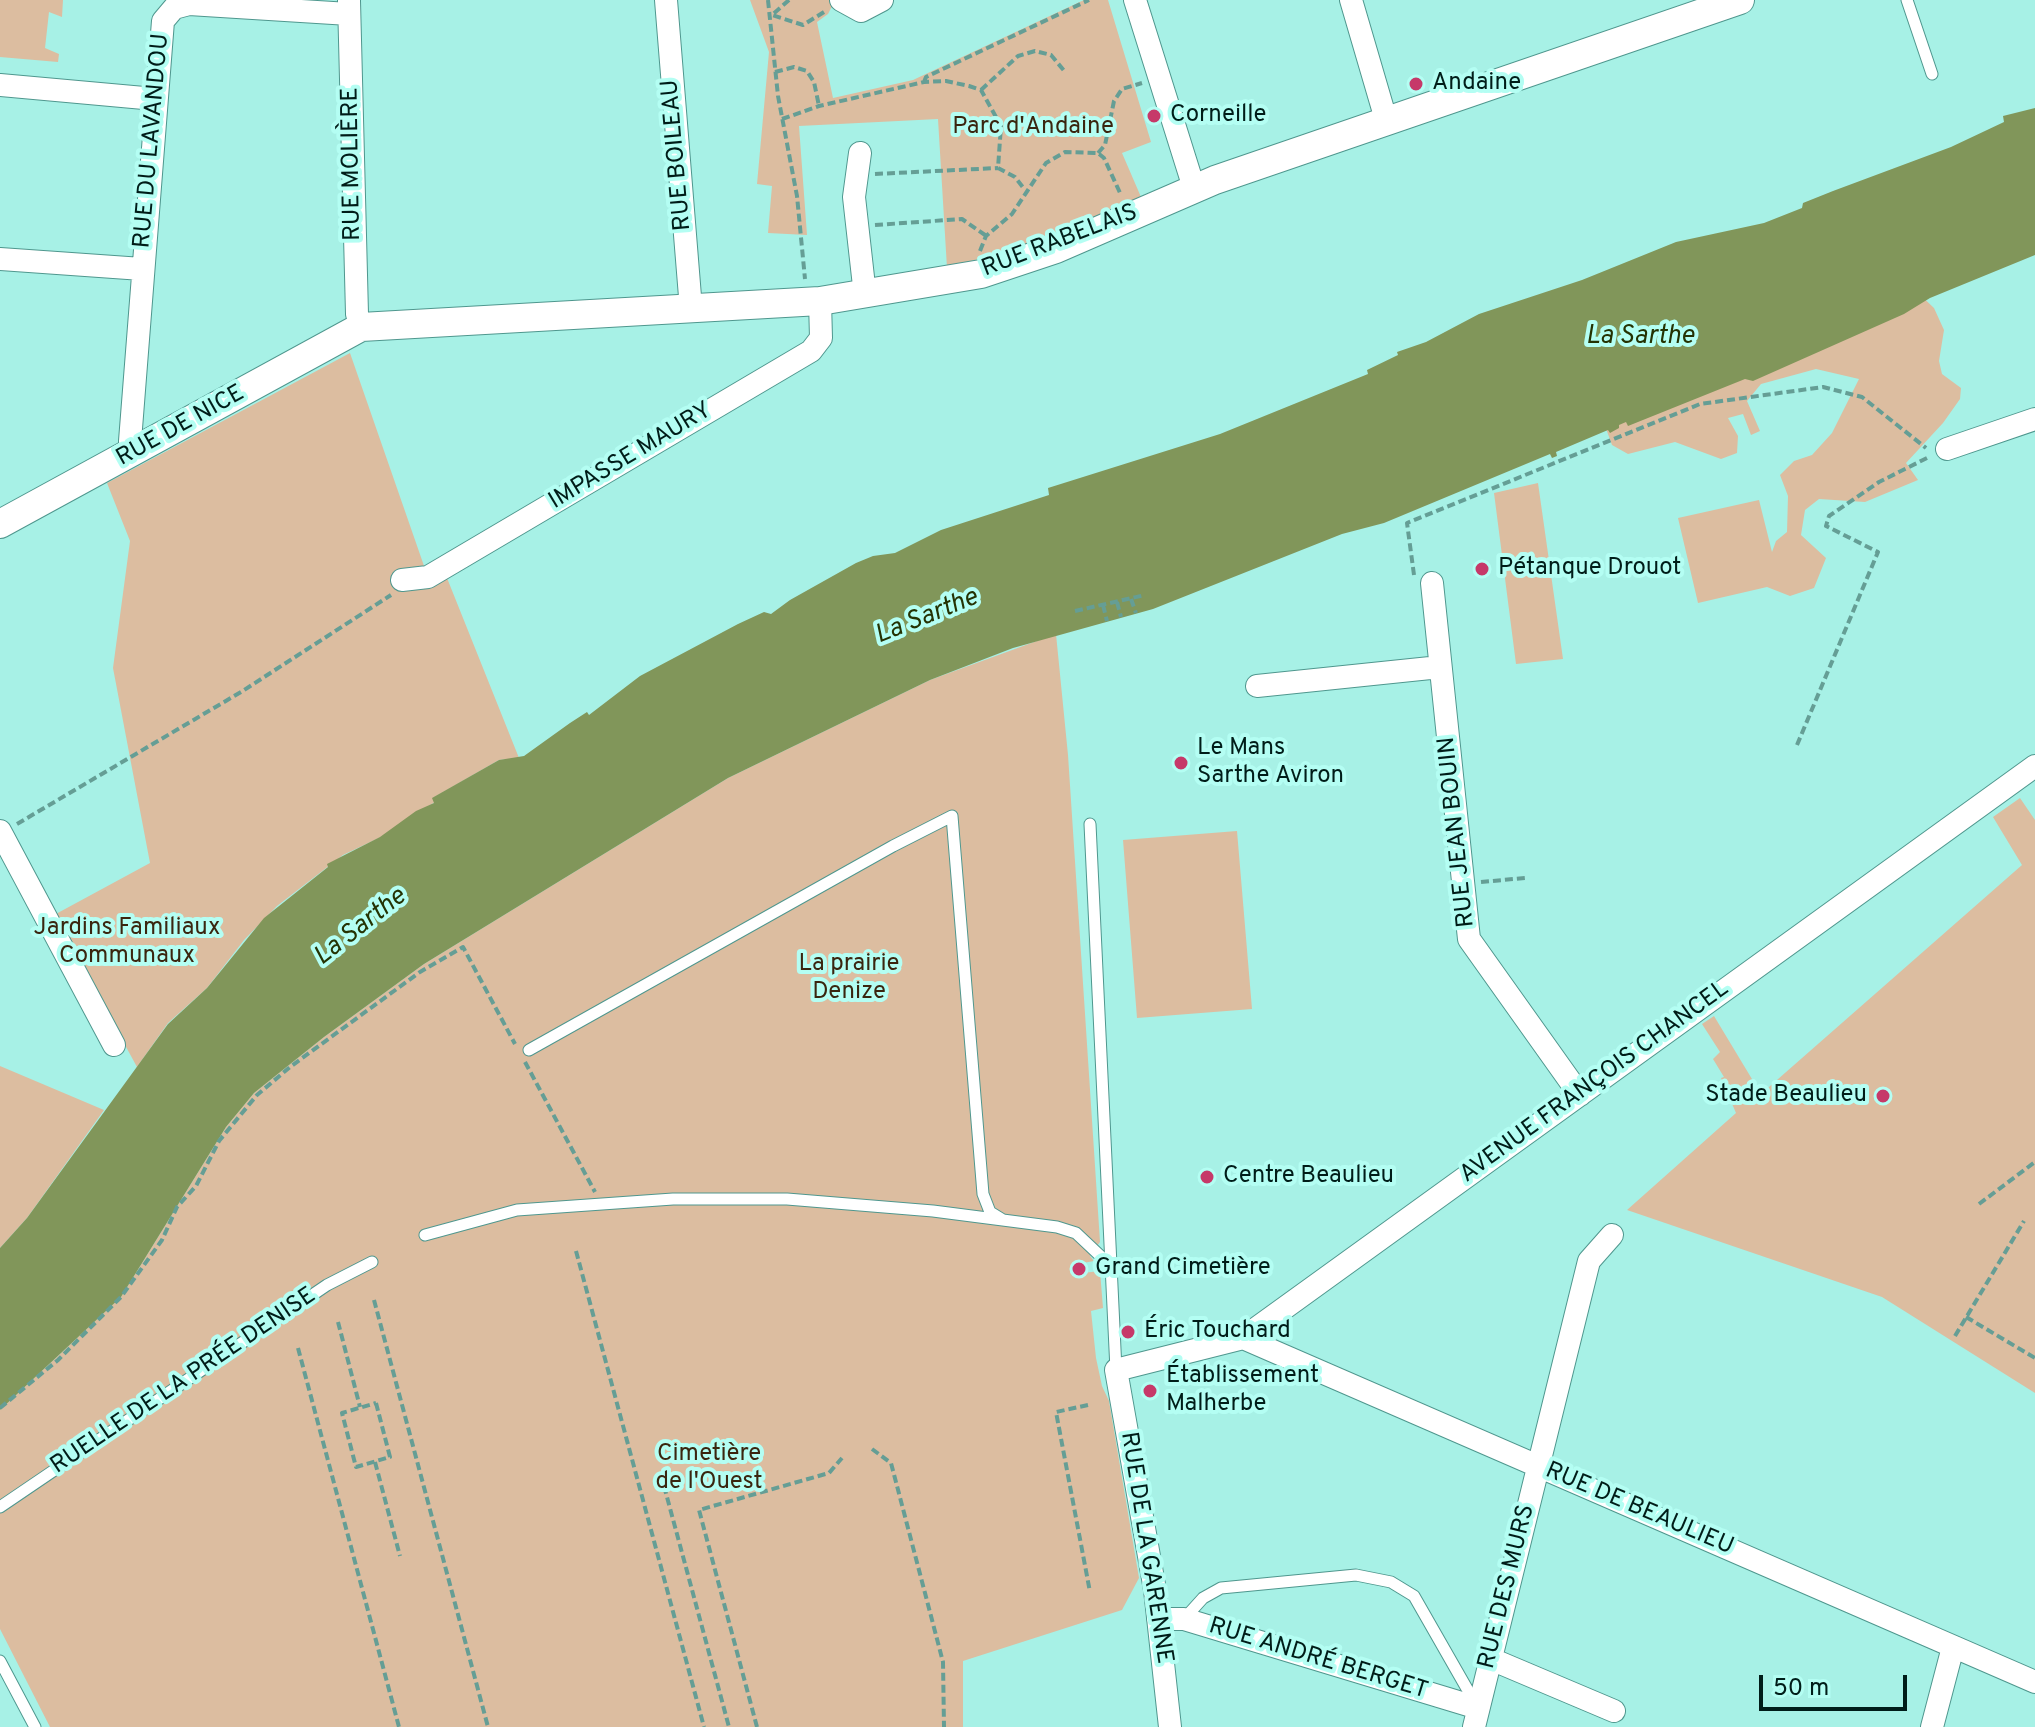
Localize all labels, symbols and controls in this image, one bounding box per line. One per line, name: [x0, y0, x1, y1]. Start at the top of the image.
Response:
street label: RUE DU LAVANDOU: [129, 32, 177, 250]
place label: Andaine: [1432, 70, 1521, 98]
marker: Andaine: [1407, 75, 1425, 93]
street label: RUE BOILEAU: [657, 78, 699, 232]
street label: RUE MOLIÈRE: [337, 87, 369, 241]
place label: Corneille: [1170, 102, 1267, 130]
marker: Corneille: [1145, 107, 1163, 125]
park label: Parc d'Andaine: [952, 114, 1114, 142]
street label: RUE RABELAIS: [978, 199, 1142, 285]
water label: La Sarthe: [1586, 322, 1694, 354]
street label: RUE DE NICE: [112, 380, 250, 474]
street label: IMPASSE MAURY: [544, 397, 718, 517]
place label: Pétanque Drouot: [1498, 555, 1681, 583]
marker: Pétanque Drouot: [1473, 560, 1491, 578]
water label: La Sarthe: [871, 583, 983, 653]
place label: Le Mans Sarthe Aviron: [1197, 735, 1344, 791]
street label: RUE JEAN BOUIN: [1434, 735, 1482, 929]
marker: Le Mans Sarthe Aviron: [1172, 754, 1190, 772]
water label: La Sarthe: [309, 882, 413, 974]
park label: Jardins Familiaux Communaux: [34, 915, 220, 971]
park label: La prairie Denize: [799, 951, 899, 1007]
street label: AVENUE FRANÇOIS CHANCEL: [1455, 976, 1735, 1190]
place label: Stade Beaulieu: [1705, 1082, 1867, 1110]
marker: Stade Beaulieu: [1874, 1087, 1892, 1105]
place label: Centre Beaulieu: [1223, 1163, 1394, 1191]
marker: Centre Beaulieu: [1198, 1168, 1216, 1186]
place label: Grand Cimetière: [1095, 1255, 1271, 1283]
marker: Grand Cimetière: [1070, 1260, 1088, 1278]
street label: RUELLE DE LA PRÉE DENISE: [46, 1282, 322, 1482]
place label: Éric Touchard: [1144, 1318, 1291, 1346]
marker: Éric Touchard: [1119, 1323, 1137, 1341]
place label: Établissement Malherbe: [1166, 1363, 1319, 1419]
marker: Établissement Malherbe: [1141, 1382, 1159, 1400]
street label: RUE DE LA GARENNE: [1112, 1430, 1178, 1666]
park label: Cimetière de l'Ouest: [655, 1441, 763, 1497]
street label: RUE DE BEAULIEU: [1541, 1457, 1737, 1563]
street label: RUE DES MURS: [1474, 1502, 1542, 1672]
street label: RUE ANDRÉ BERGET: [1205, 1613, 1431, 1707]
scale bar: [1763, 1659, 1911, 1709]
text: 50 m: [1773, 1674, 1829, 1704]

